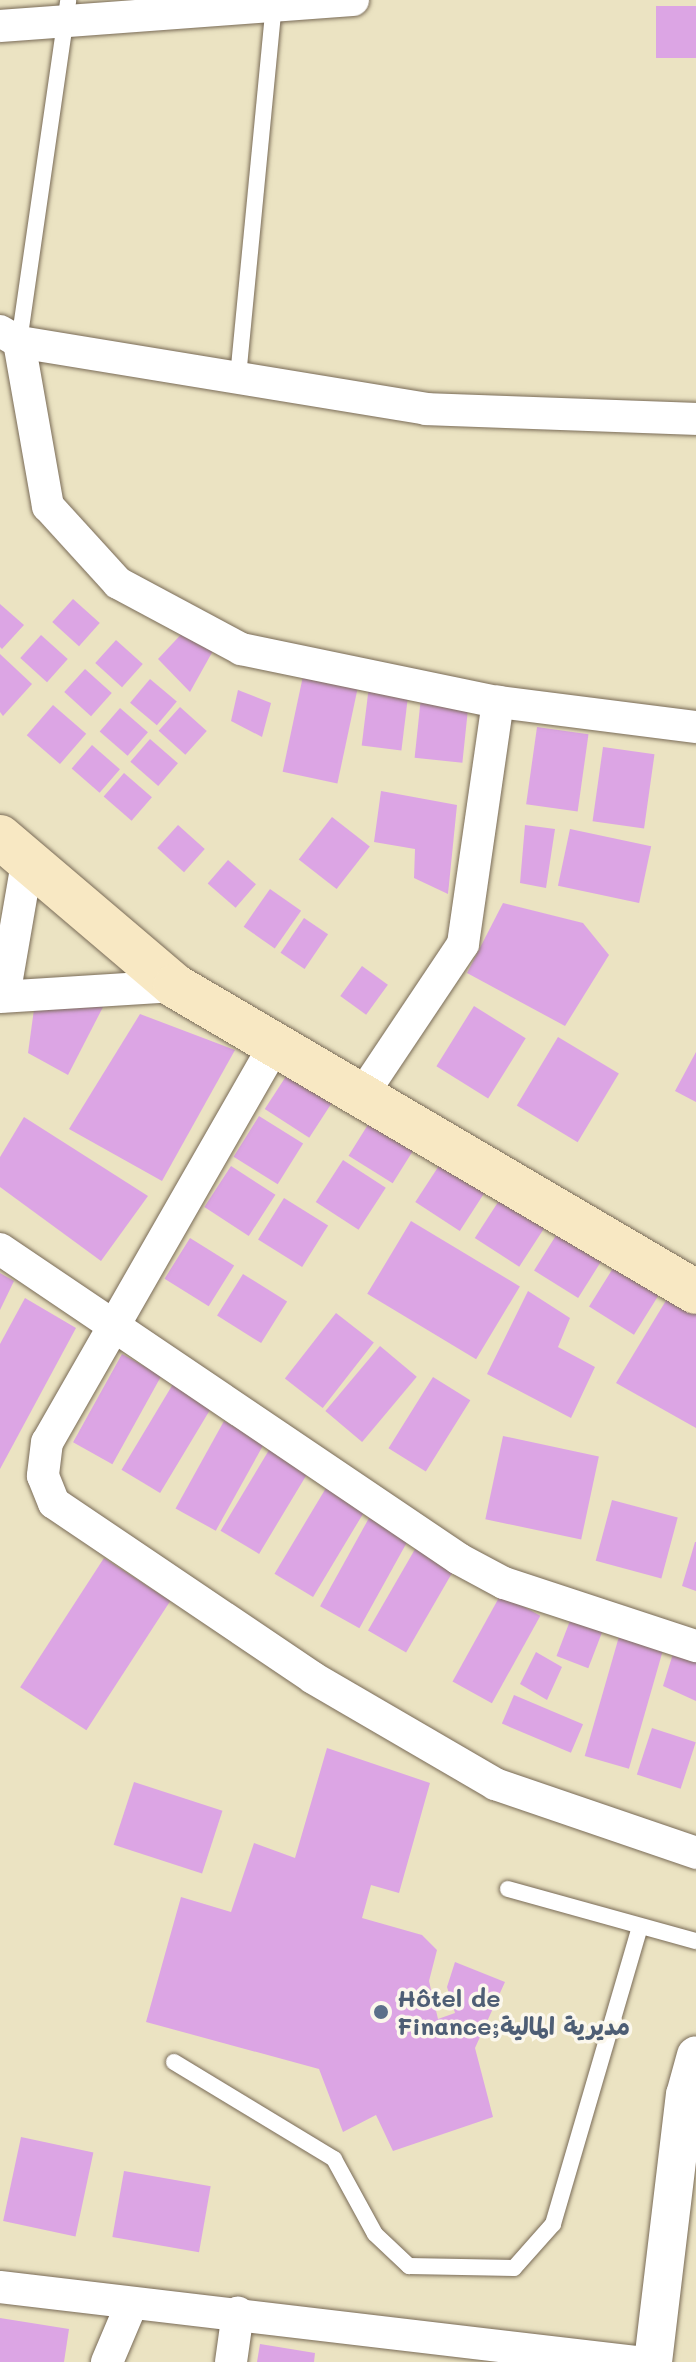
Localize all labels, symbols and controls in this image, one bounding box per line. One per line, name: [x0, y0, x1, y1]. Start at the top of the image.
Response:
place label: Hôtel de Finance;مديرية المالية: [397, 1984, 630, 2040]
marker: Hôtel de Finance;مديرية المالية: [372, 2003, 390, 2021]

